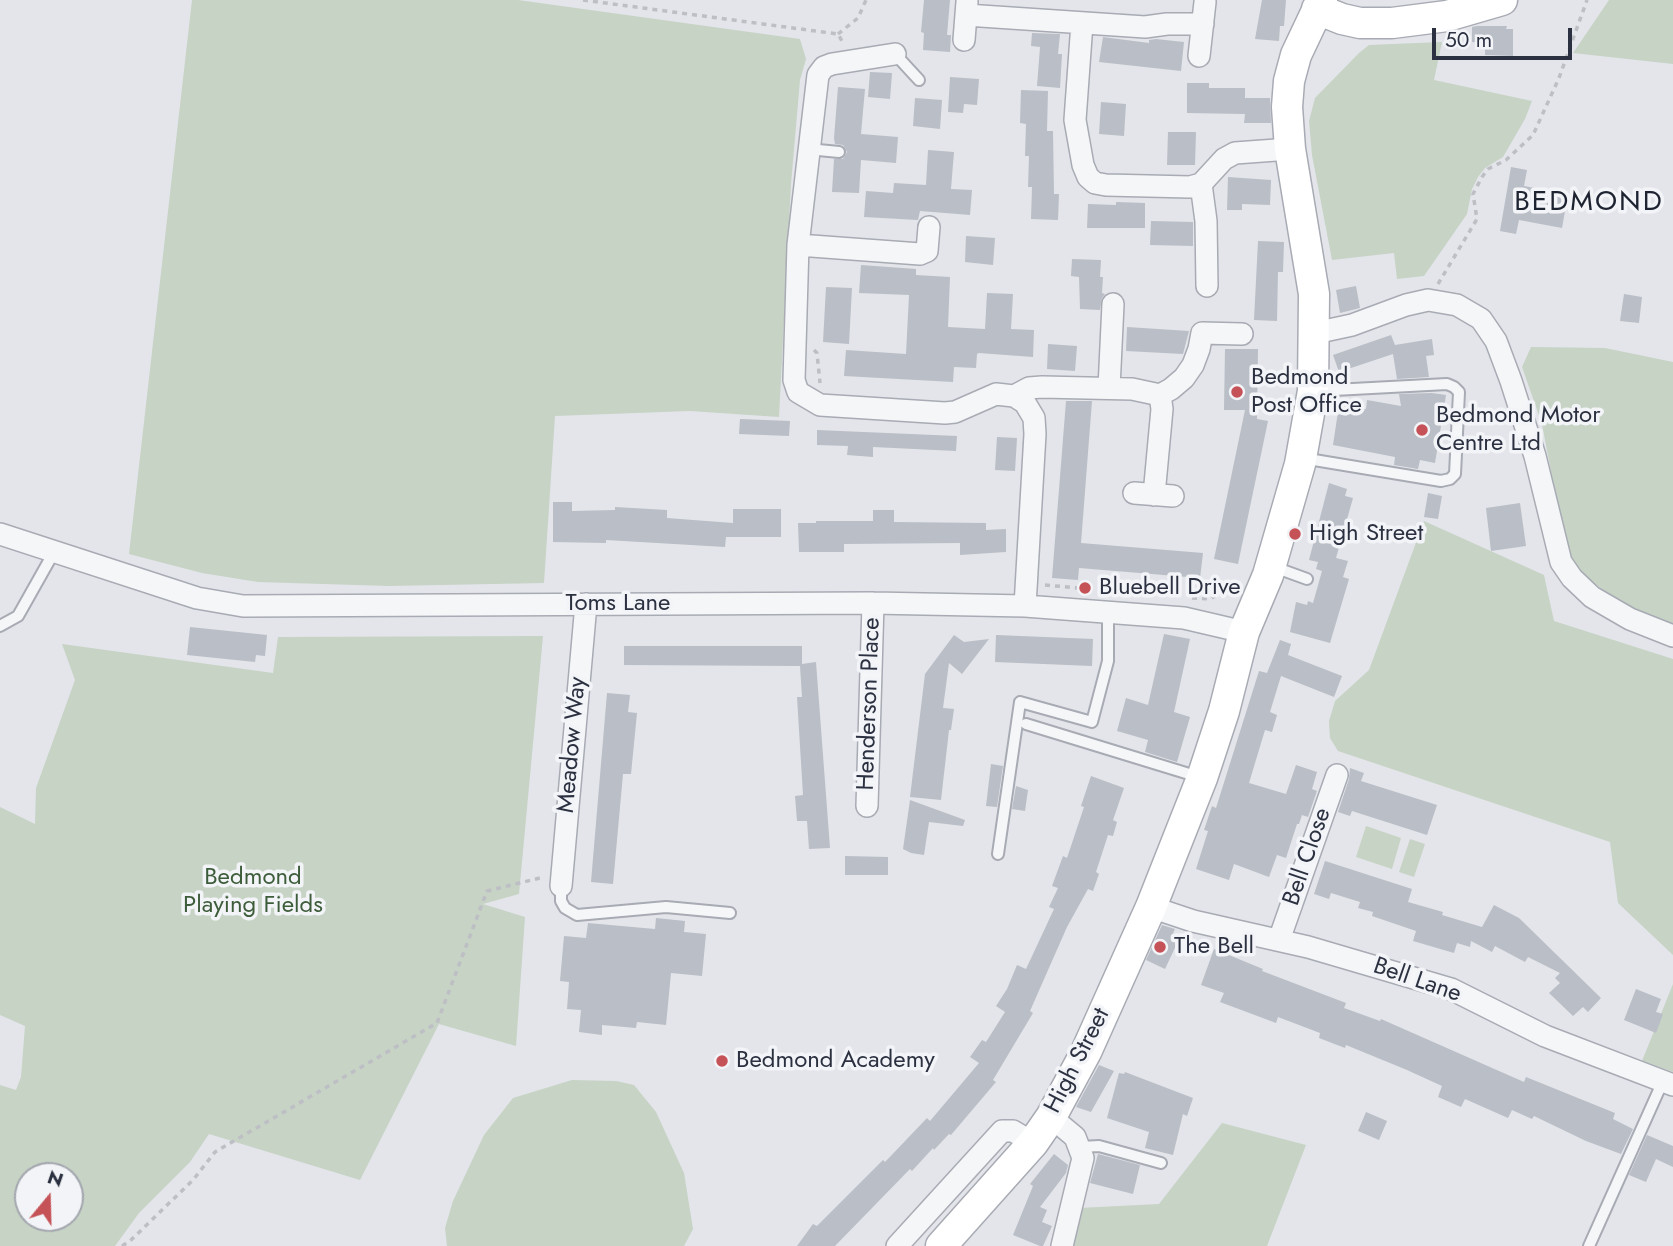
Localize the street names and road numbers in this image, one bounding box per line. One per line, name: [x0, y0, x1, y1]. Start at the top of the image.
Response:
street label: Toms Lane: [566, 590, 670, 618]
street label: Henderson Place: [853, 617, 887, 791]
street label: Meadow Way: [553, 676, 593, 814]
street label: Bell Close: [1278, 805, 1338, 909]
street label: Bell Lane: [1369, 953, 1465, 1009]
street label: High Street: [1039, 1004, 1117, 1118]

